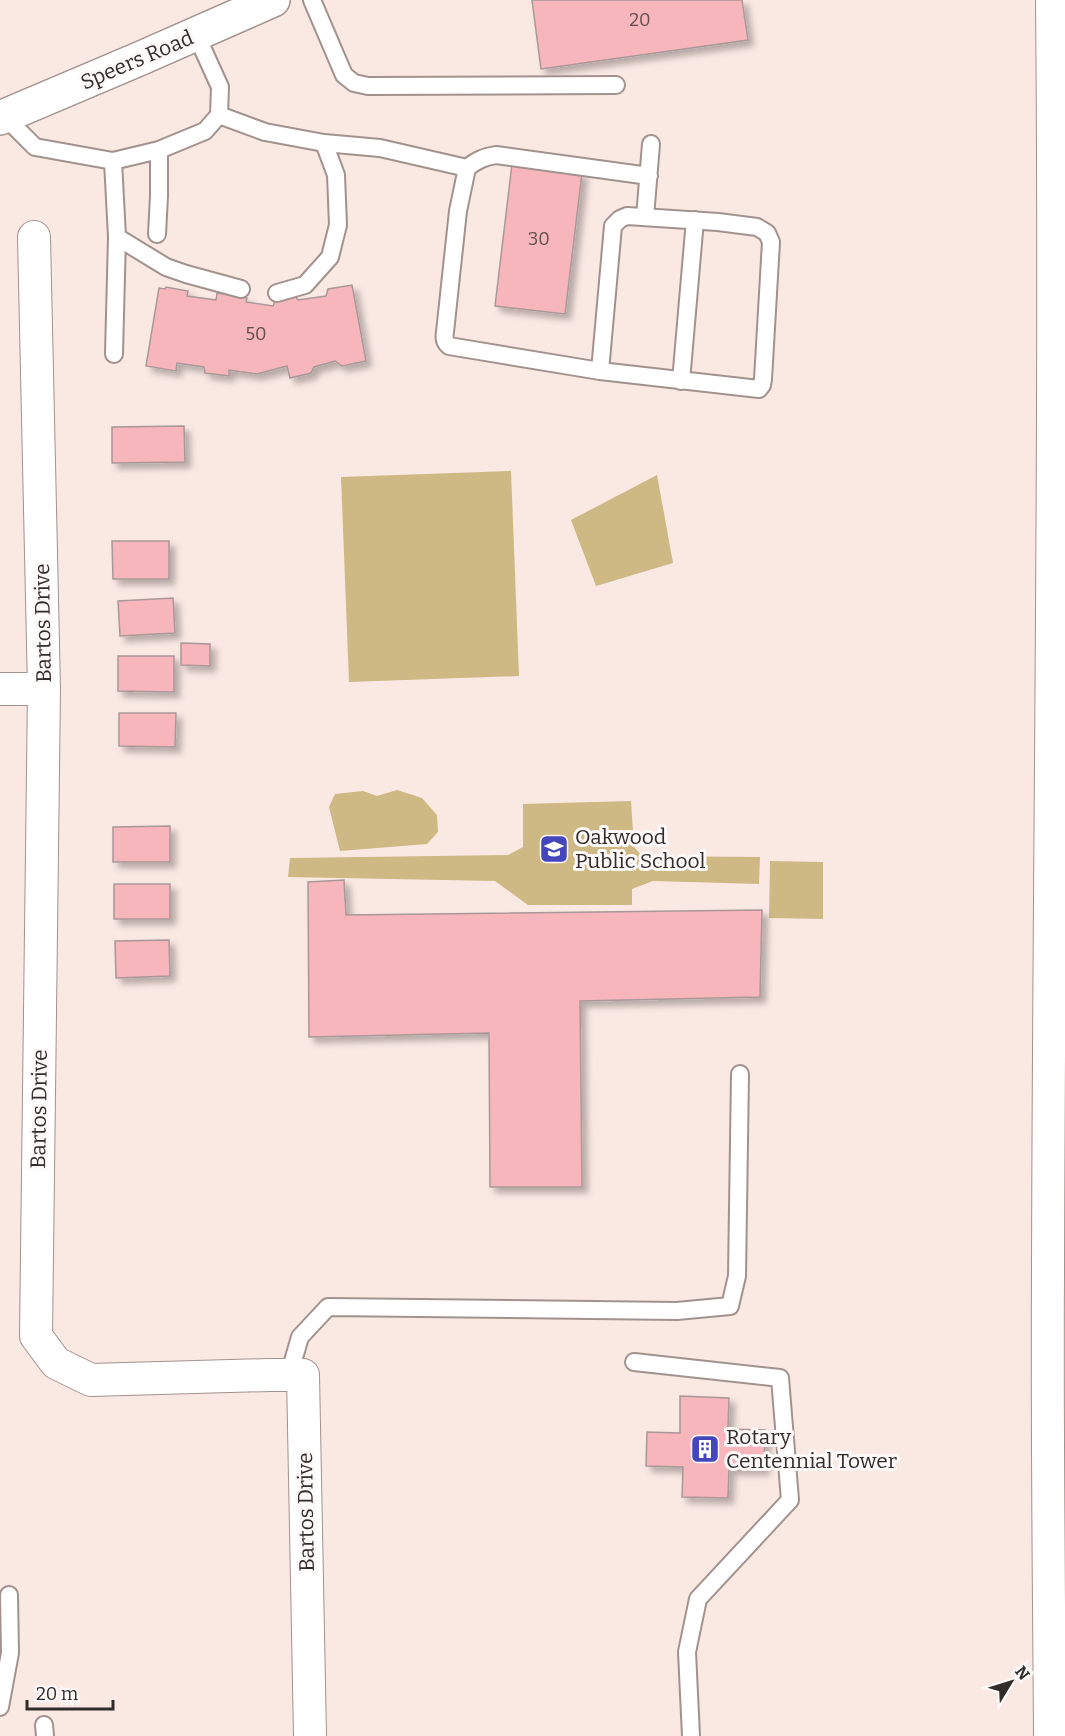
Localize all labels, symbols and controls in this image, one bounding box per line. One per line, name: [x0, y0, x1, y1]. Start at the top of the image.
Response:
house number: 20: [629, 9, 651, 31]
street label: Speers Road: [77, 25, 197, 95]
house number: 30: [528, 228, 550, 250]
house number: 50: [245, 323, 267, 345]
street label: Bartos Drive: [29, 563, 57, 683]
place label: Oakwood Public School: [575, 824, 706, 874]
school or university icon: Oakwood Public School: [538, 833, 570, 865]
street label: Bartos Drive: [25, 1049, 53, 1169]
place label: Rotary Centennial Tower: [726, 1424, 897, 1474]
building icon: Rotary Centennial Tower: [689, 1433, 721, 1465]
street label: Bartos Drive: [292, 1452, 320, 1572]
north arrow: [981, 1652, 1041, 1712]
text: N: [1011, 1662, 1034, 1684]
scale bar: [27, 1673, 112, 1711]
text: 20 m: [36, 1683, 78, 1705]

